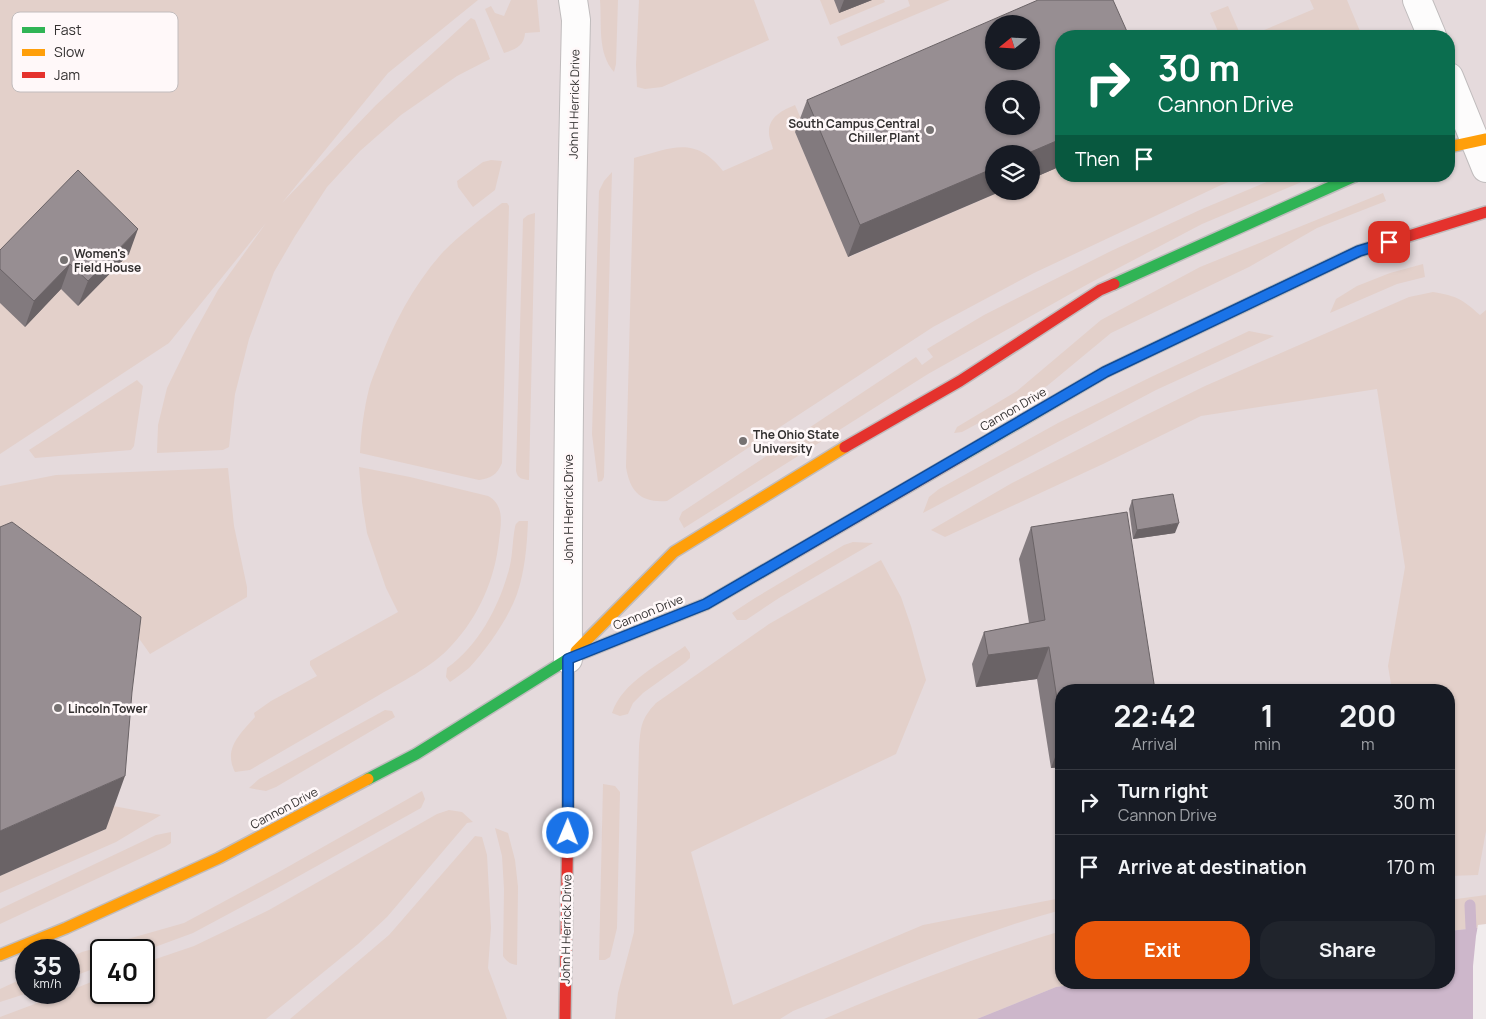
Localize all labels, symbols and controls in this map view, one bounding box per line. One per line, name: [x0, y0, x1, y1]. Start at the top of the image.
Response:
legend: [12, 12, 178, 92]
north arrow: [985, 15, 1040, 70]
map controls: [985, 15, 1040, 200]
text: Fast: [54, 20, 82, 39]
text: Slow: [54, 42, 85, 61]
text: 30 m: [1158, 44, 1240, 92]
street label: John H Herrick Drive: [565, 49, 583, 159]
icon: right: [1075, 50, 1140, 115]
text: Jam: [54, 65, 80, 84]
button: search: [985, 80, 1040, 135]
text: Cannon Drive: [1158, 89, 1294, 119]
place label: South Campus Central Chiller Plant: [788, 115, 920, 146]
marker: South Campus Central Chiller Plant: [924, 124, 936, 136]
button: layers: [985, 145, 1040, 200]
icon: arrive: [1130, 145, 1158, 173]
text: Then: [1075, 146, 1120, 172]
pin: [1368, 221, 1410, 263]
icon: arrive: [1375, 228, 1403, 256]
place label: Women's Field House: [74, 245, 141, 276]
marker: Women's Field House: [58, 254, 70, 266]
street label: Cannon Drive: [977, 383, 1049, 435]
place label: The Ohio State University: [753, 426, 839, 457]
marker: The Ohio State University: [737, 435, 749, 447]
street label: John H Herrick Drive: [560, 454, 577, 564]
street label: Cannon Drive: [610, 590, 686, 634]
text: 22:42: [1113, 695, 1196, 736]
text: 1: [1261, 695, 1274, 736]
text: 200: [1339, 695, 1397, 736]
place label: Lincoln Tower: [68, 700, 148, 717]
marker: Lincoln Tower: [52, 702, 64, 714]
text: Arrival: [1132, 733, 1177, 755]
text: min: [1254, 733, 1281, 755]
text: m: [1361, 733, 1375, 755]
text: Turn right: [1118, 778, 1208, 804]
street label: Cannon Drive: [247, 783, 321, 833]
icon: right: [1075, 788, 1103, 816]
text: 30 m: [1393, 789, 1435, 815]
text: Cannon Drive: [1118, 804, 1217, 826]
position arrow: [541, 806, 593, 858]
icon: arrive: [1075, 853, 1103, 881]
text: Arrive at destination: [1118, 854, 1307, 880]
text: 170 m: [1387, 854, 1435, 880]
street label: John H Herrick Drive: [557, 874, 575, 984]
button: Exit: [1075, 921, 1250, 979]
button: Share: [1260, 921, 1435, 979]
speed limit sign: 40: [90, 939, 155, 1004]
text: 35: [33, 948, 62, 983]
text: km/h: [34, 975, 61, 992]

